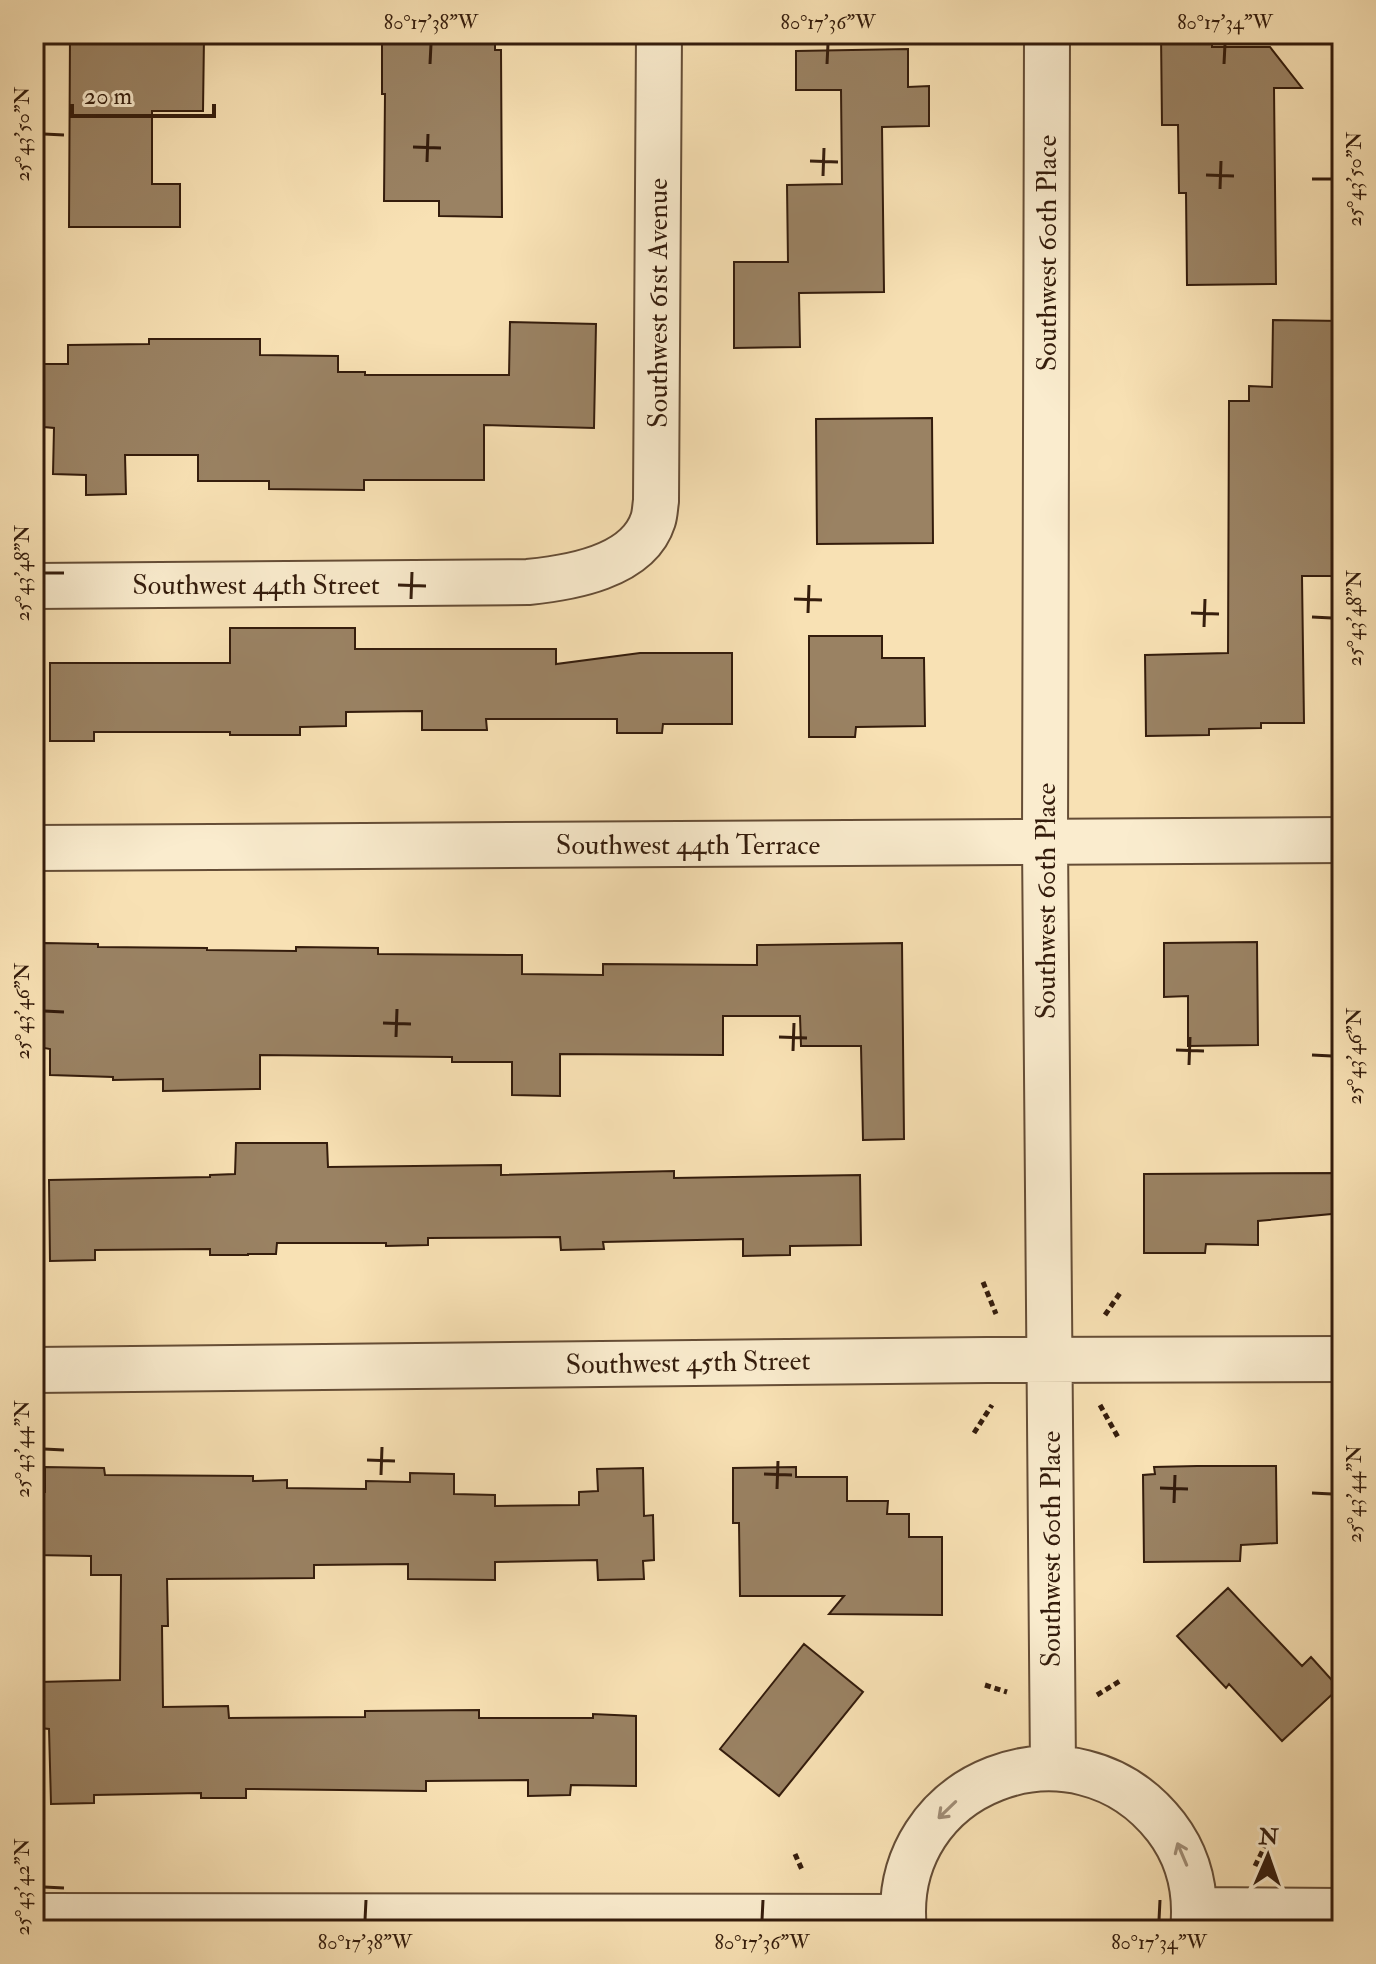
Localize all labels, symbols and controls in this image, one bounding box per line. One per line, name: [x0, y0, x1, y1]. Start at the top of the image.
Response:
text: 80°17'38"W: [384, 10, 479, 35]
text: 80°17'36"W: [781, 10, 876, 35]
text: 80°17'34"W: [1177, 10, 1273, 35]
scale bar: [72, 68, 214, 118]
text: 20 m: [84, 81, 133, 112]
text: 25°43'50"N: [10, 86, 35, 182]
text: 25°43'50"N: [1342, 131, 1367, 227]
street label: Southwest 60th Place: [1030, 135, 1065, 371]
street label: Southwest 61st Avenue: [641, 178, 676, 428]
text: 25°43'48"N: [10, 525, 35, 621]
street label: Southwest 44th Street: [132, 568, 380, 603]
text: 25°43'48"N: [1342, 570, 1367, 666]
street label: Southwest 60th Place: [1029, 783, 1064, 1019]
street label: Southwest 44th Terrace: [556, 828, 820, 863]
text: 25°43'46"N: [10, 962, 35, 1060]
text: 25°43'46"N: [1342, 1007, 1367, 1105]
street label: Southwest 45th Street: [565, 1343, 811, 1383]
text: 25°43'44"N: [10, 1400, 35, 1498]
street label: Southwest 60th Place: [1034, 1431, 1069, 1667]
text: 25°43'44"N: [1342, 1445, 1367, 1543]
one-way arrow: [937, 1801, 957, 1820]
north arrow: [1228, 1816, 1308, 1896]
text: N: [1257, 1823, 1279, 1851]
text: 25°43'42"N: [10, 1838, 35, 1936]
one-way arrow: [1173, 1842, 1188, 1867]
text: 80°17'38"W: [318, 1930, 413, 1955]
text: 80°17'36"W: [715, 1930, 810, 1955]
text: 80°17'34"W: [1111, 1930, 1207, 1955]

